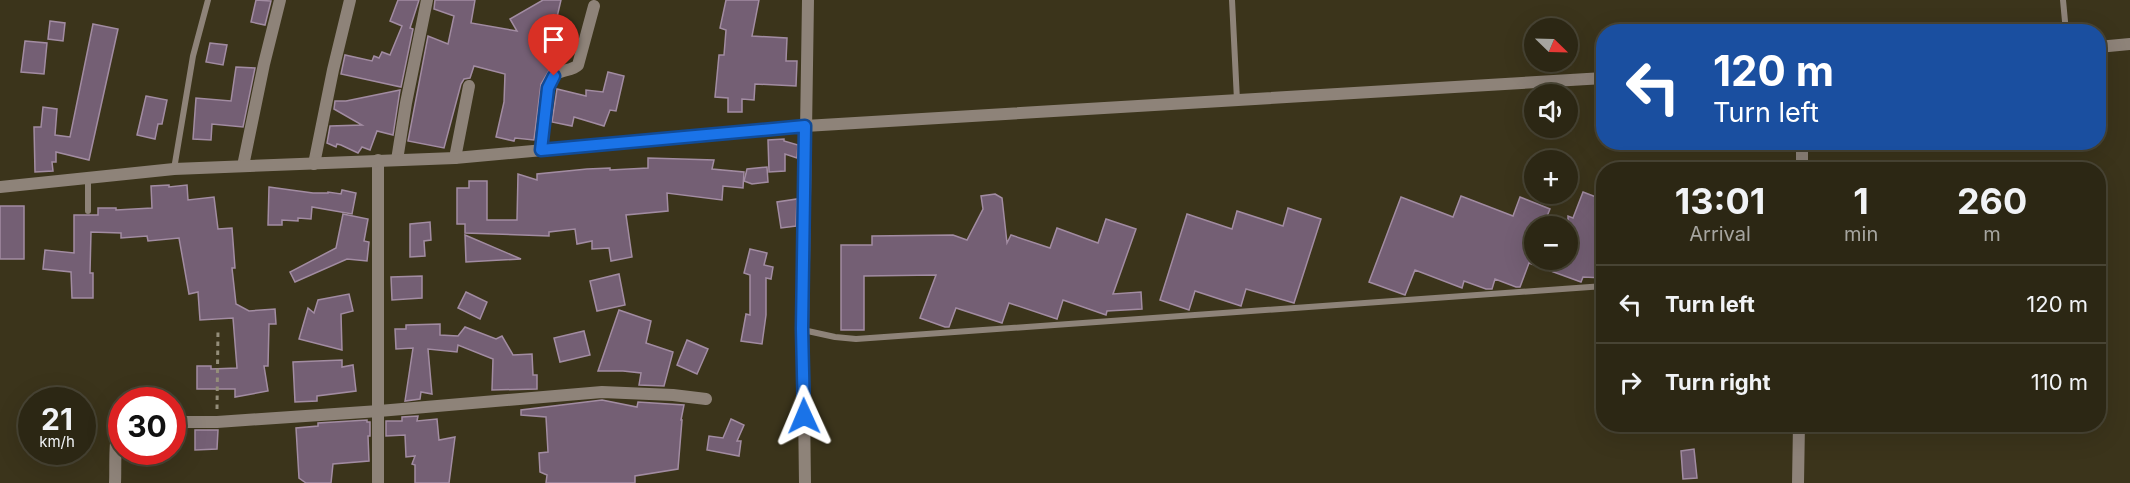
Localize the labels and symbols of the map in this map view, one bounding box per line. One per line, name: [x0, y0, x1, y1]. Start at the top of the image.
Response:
pin: [528, 14, 579, 76]
north arrow: [1524, 18, 1578, 72]
position arrow: [772, 384, 836, 448]
speed limit sign: 30: [108, 387, 186, 465]

